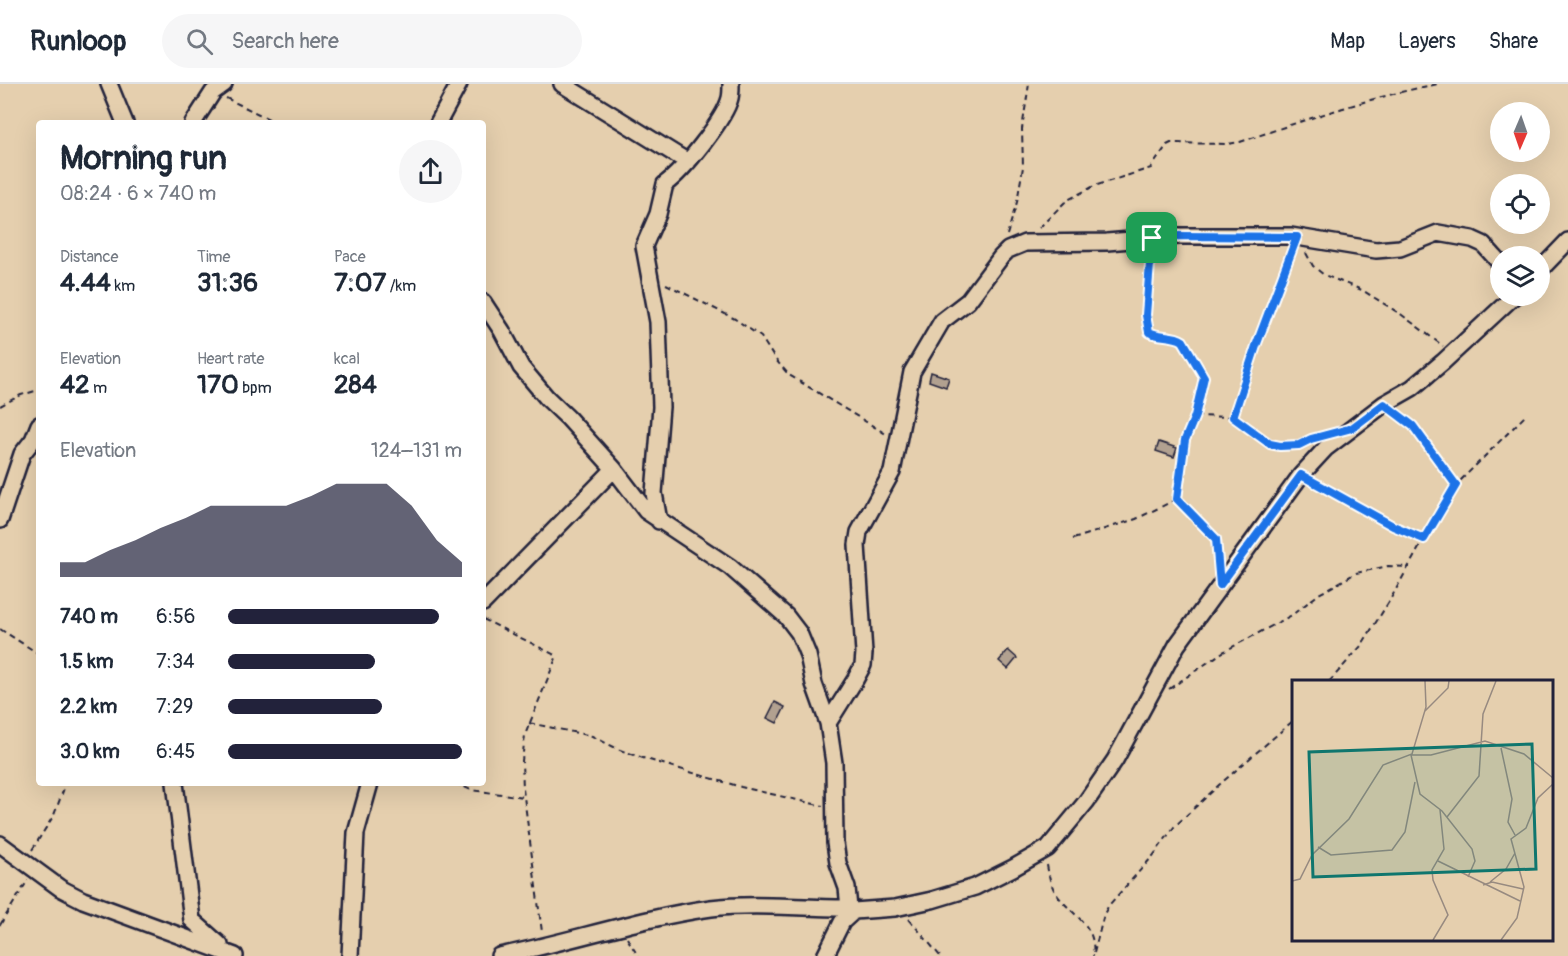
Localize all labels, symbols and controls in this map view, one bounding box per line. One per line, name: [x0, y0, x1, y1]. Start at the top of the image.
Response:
search box: [162, 14, 582, 68]
text: Runloop: [30, 24, 126, 59]
icon: search: [183, 25, 216, 58]
text: Search here: [231, 27, 339, 55]
text: Map: [1330, 28, 1365, 55]
text: Layers: [1398, 28, 1456, 55]
text: Share: [1489, 28, 1538, 55]
north arrow: [1490, 102, 1550, 162]
map controls: [1490, 102, 1550, 306]
text: Morning run: [60, 138, 227, 179]
button: share: [399, 140, 462, 203]
button: locate: [1490, 174, 1550, 234]
text: 08:24 · 6 × 740 m: [60, 181, 216, 206]
pin: [1126, 212, 1177, 263]
icon: arrive: [1135, 221, 1168, 254]
button: layers: [1490, 246, 1550, 306]
text: Distance: [60, 247, 119, 267]
text: Time: [197, 247, 230, 267]
text: Pace: [334, 247, 366, 267]
text: 4.44: [60, 267, 111, 299]
text: 31:36: [197, 267, 258, 299]
text: 7:07: [334, 267, 386, 299]
text: km: [111, 276, 135, 296]
text: /km: [386, 276, 416, 296]
text: Elevation: [60, 349, 121, 369]
text: Heart rate: [197, 349, 264, 369]
text: kcal: [334, 349, 360, 369]
text: 42: [60, 369, 90, 401]
text: 170: [197, 369, 239, 401]
text: 284: [334, 369, 377, 401]
text: m: [90, 378, 107, 398]
text: bpm: [239, 378, 272, 398]
text: Elevation: [60, 438, 136, 463]
text: 124–131 m: [371, 438, 462, 463]
text: 740 m: [60, 604, 118, 629]
text: 6:56: [156, 604, 195, 629]
text: 1.5 km: [60, 649, 113, 674]
text: 7:34: [156, 649, 195, 674]
inset map: [1292, 680, 1553, 941]
text: 2.2 km: [60, 694, 117, 719]
text: 7:29: [156, 694, 193, 719]
text: 3.0 km: [60, 739, 120, 764]
text: 6:45: [156, 739, 195, 764]

